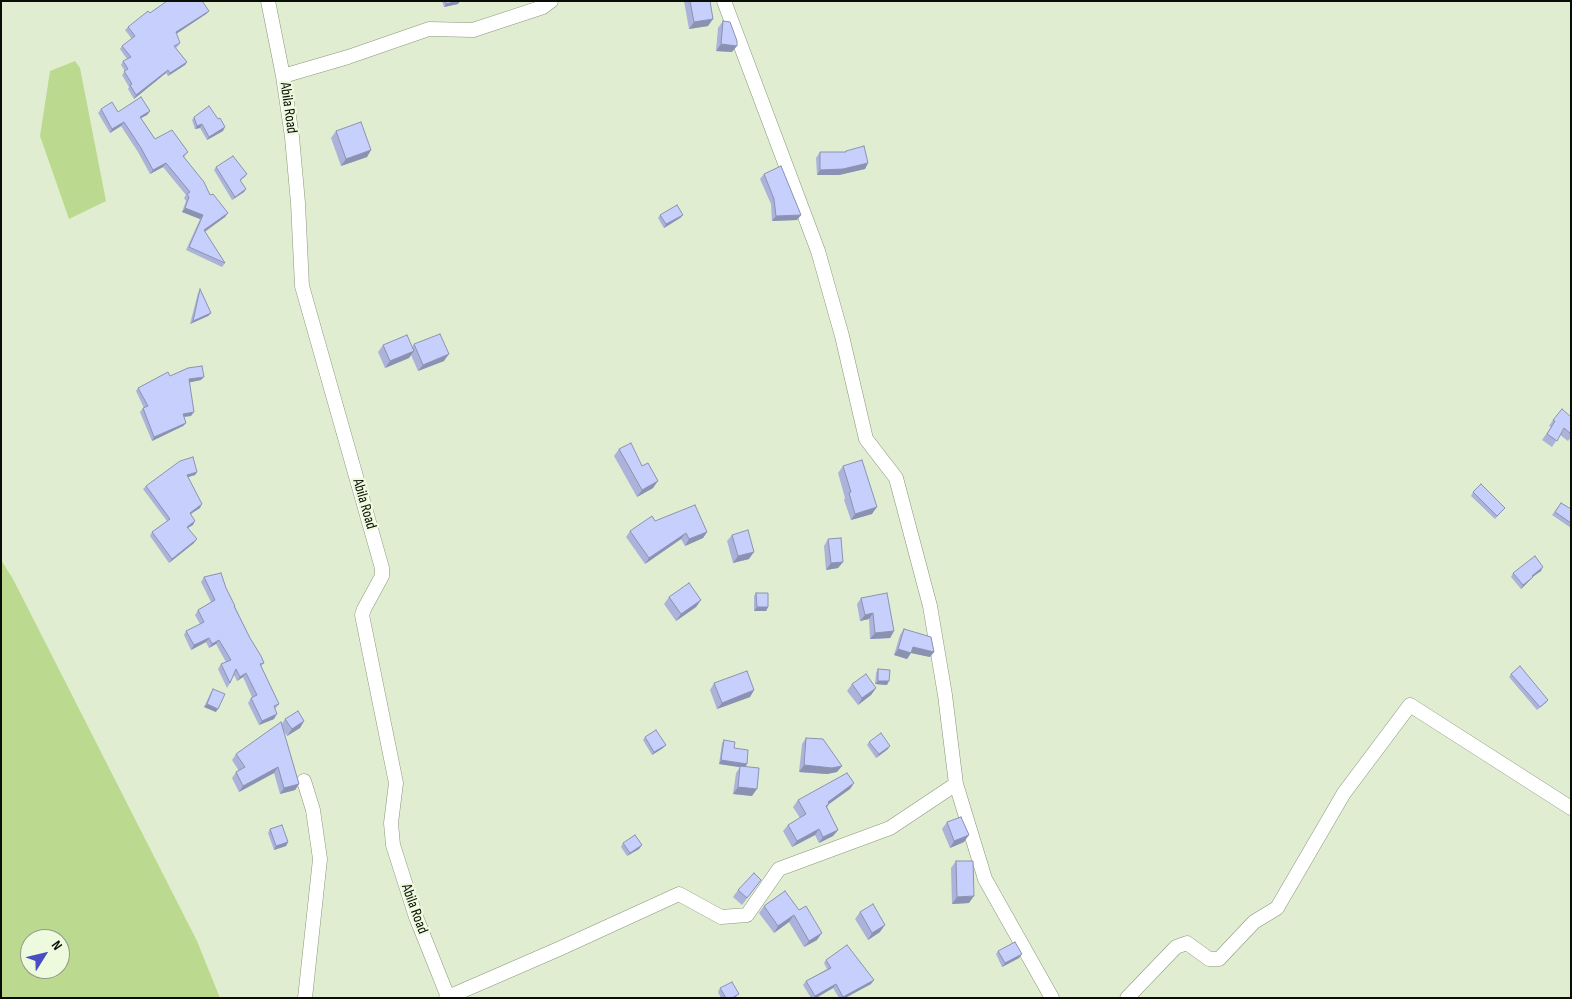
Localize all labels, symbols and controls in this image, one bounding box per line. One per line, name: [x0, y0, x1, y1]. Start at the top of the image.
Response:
street label: Abila Road: [275, 81, 301, 135]
street label: Abila Road: [348, 477, 380, 531]
street label: Abila Road: [397, 882, 431, 936]
north arrow: [20, 929, 70, 979]
text: N: [48, 937, 66, 953]

